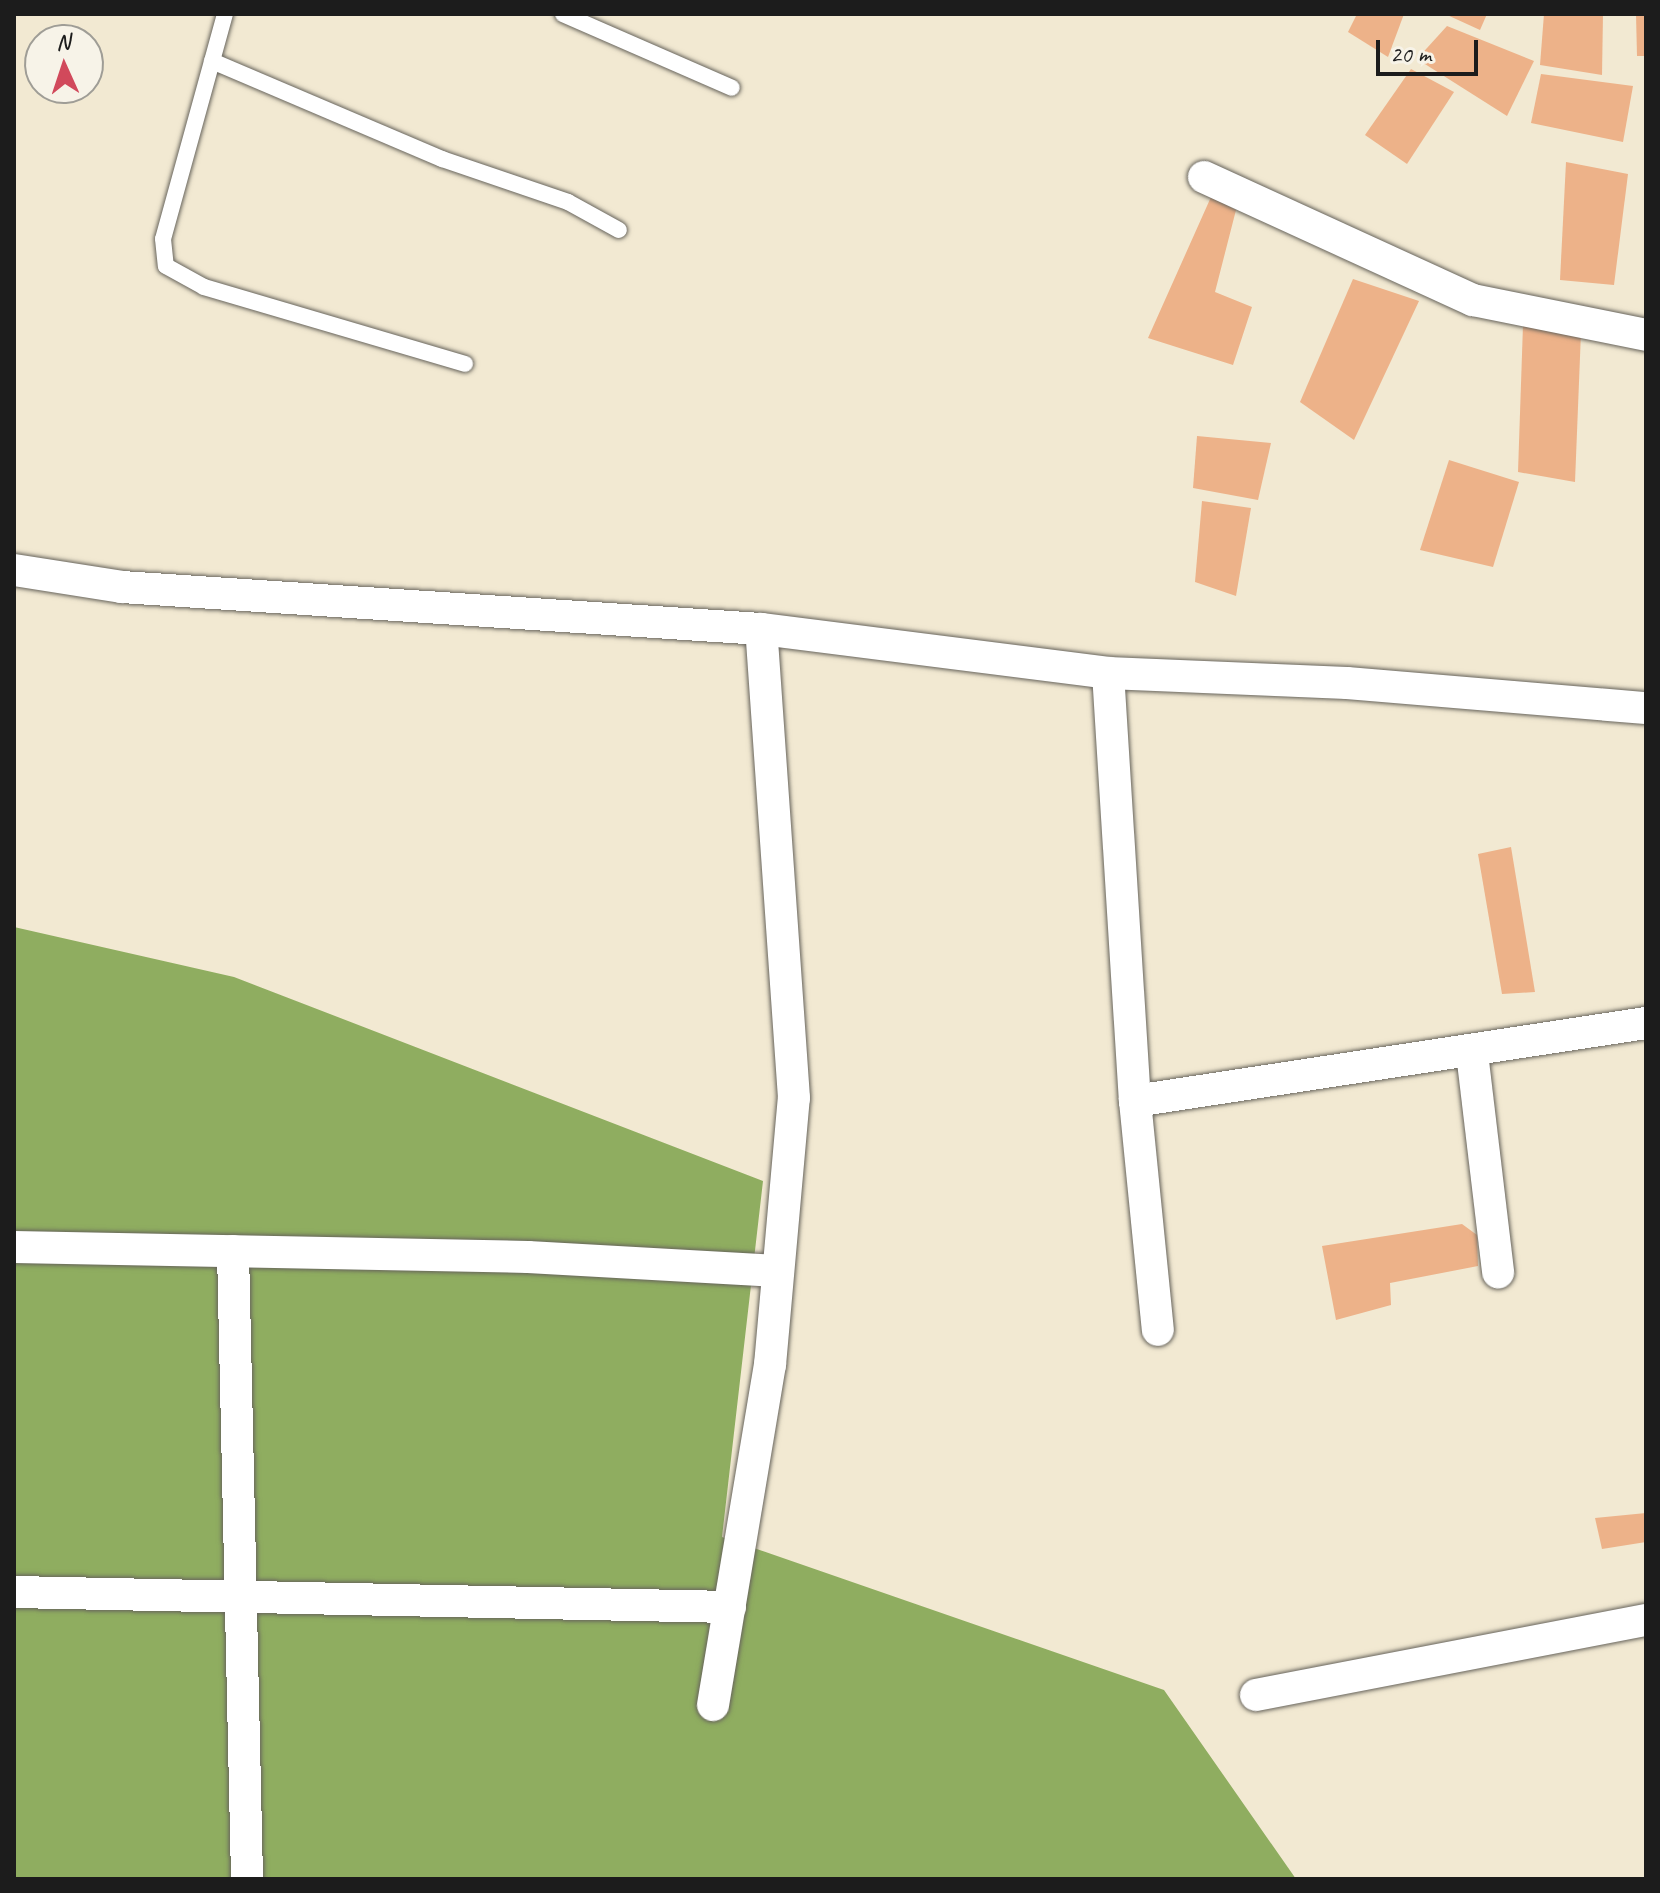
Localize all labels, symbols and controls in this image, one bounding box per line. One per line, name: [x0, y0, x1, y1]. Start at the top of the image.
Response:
north arrow: [24, 24, 104, 104]
scale bar: [1380, 24, 1482, 74]
text: N: [55, 28, 70, 56]
text: 20 m: [1390, 39, 1431, 69]

